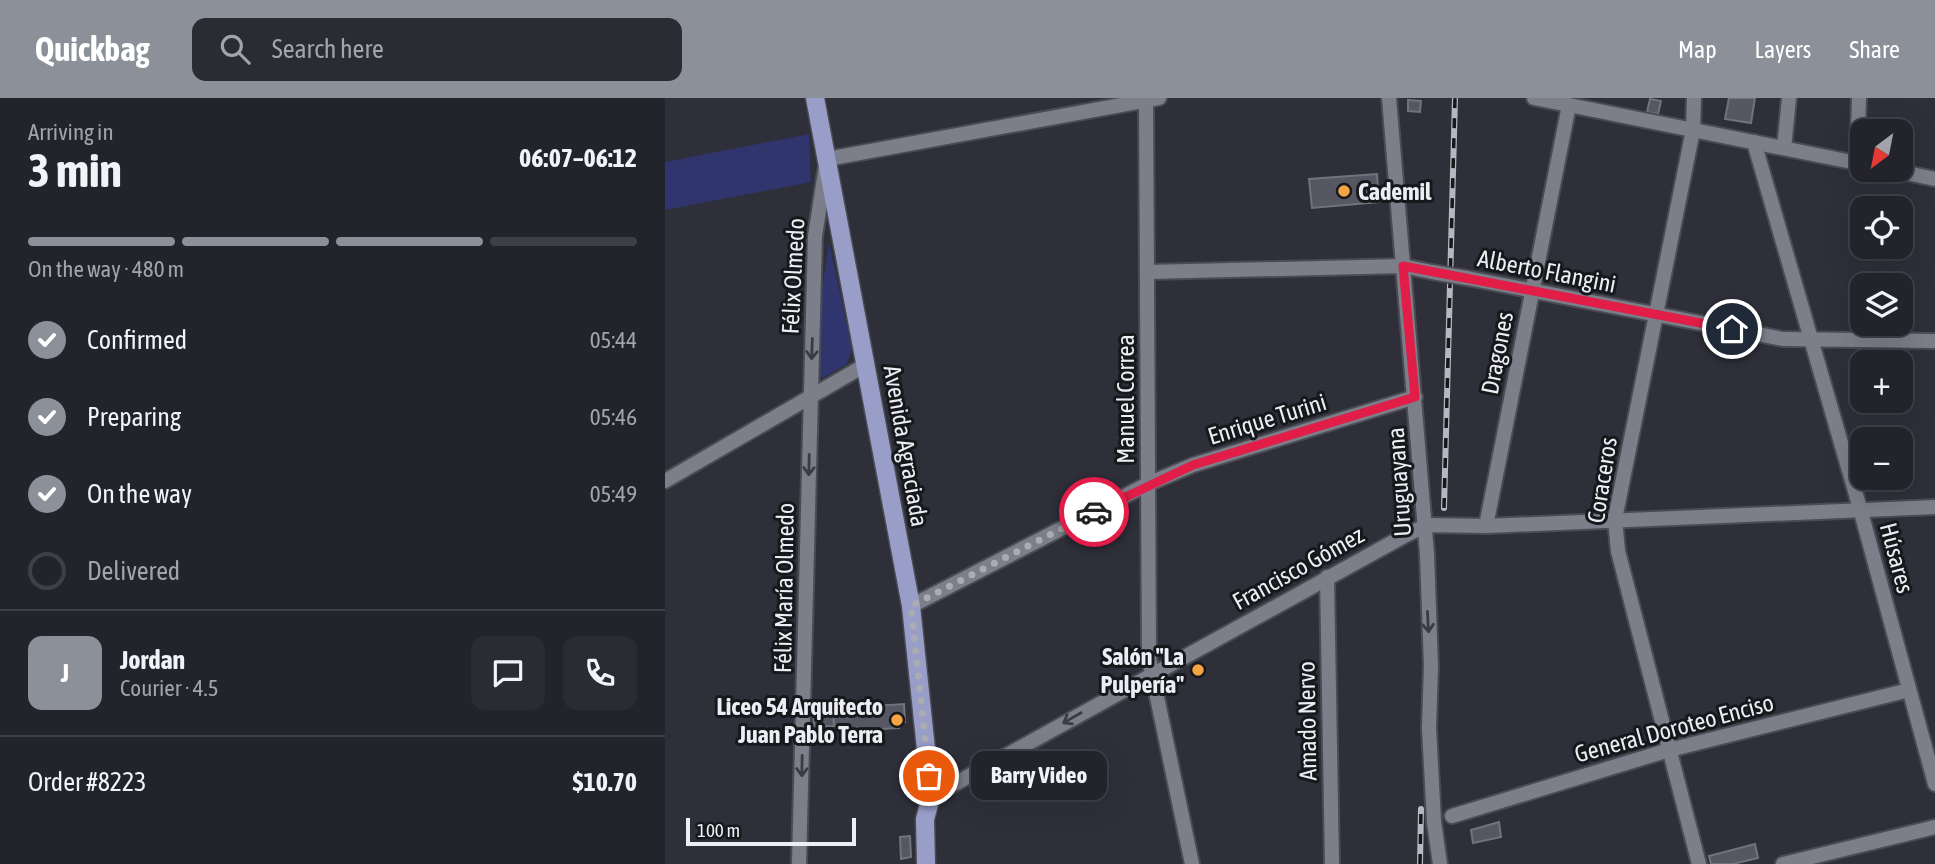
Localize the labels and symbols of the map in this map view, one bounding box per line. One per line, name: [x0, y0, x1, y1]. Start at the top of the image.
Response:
north arrow: [1850, 119, 1913, 182]
place label: Cademil: [1358, 178, 1432, 205]
marker: Cademil: [1336, 183, 1352, 199]
street label: Félix Olmedo: [776, 217, 810, 335]
street label: Alberto Flangini: [1476, 244, 1618, 298]
pin: [1702, 299, 1762, 359]
street label: Dragones: [1476, 310, 1518, 396]
street label: Manuel Correa: [1112, 334, 1139, 464]
one-way arrow: [806, 337, 819, 360]
street label: Avenida Agraciada: [879, 363, 933, 529]
street label: Enrique Turini: [1205, 388, 1329, 450]
street label: Uruguayana: [1382, 426, 1416, 538]
street label: Coraceros: [1582, 435, 1622, 525]
one-way arrow: [803, 453, 816, 476]
courier: [1059, 477, 1129, 547]
street label: Félix María Olmedo: [769, 503, 799, 673]
street label: Húsares: [1875, 520, 1919, 596]
street label: Francisco Gómez: [1228, 521, 1369, 615]
one-way arrow: [1422, 610, 1435, 633]
place label: Salón "La Pulpería": [1100, 643, 1184, 698]
street label: Amado Nervo: [1292, 661, 1322, 781]
marker: Salón "La Pulpería": [1190, 662, 1206, 678]
street label: General Doroteo Enciso: [1572, 688, 1776, 768]
place label: Liceo 54 Arquitecto Juan Pablo Terra: [717, 693, 883, 748]
marker: Liceo 54 Arquitecto Juan Pablo Terra: [889, 712, 905, 728]
one-way arrow: [1062, 712, 1083, 725]
pin: [899, 746, 959, 806]
callout: Barry Video: [971, 752, 1107, 800]
one-way arrow: [795, 754, 809, 777]
scale bar: [686, 815, 856, 847]

